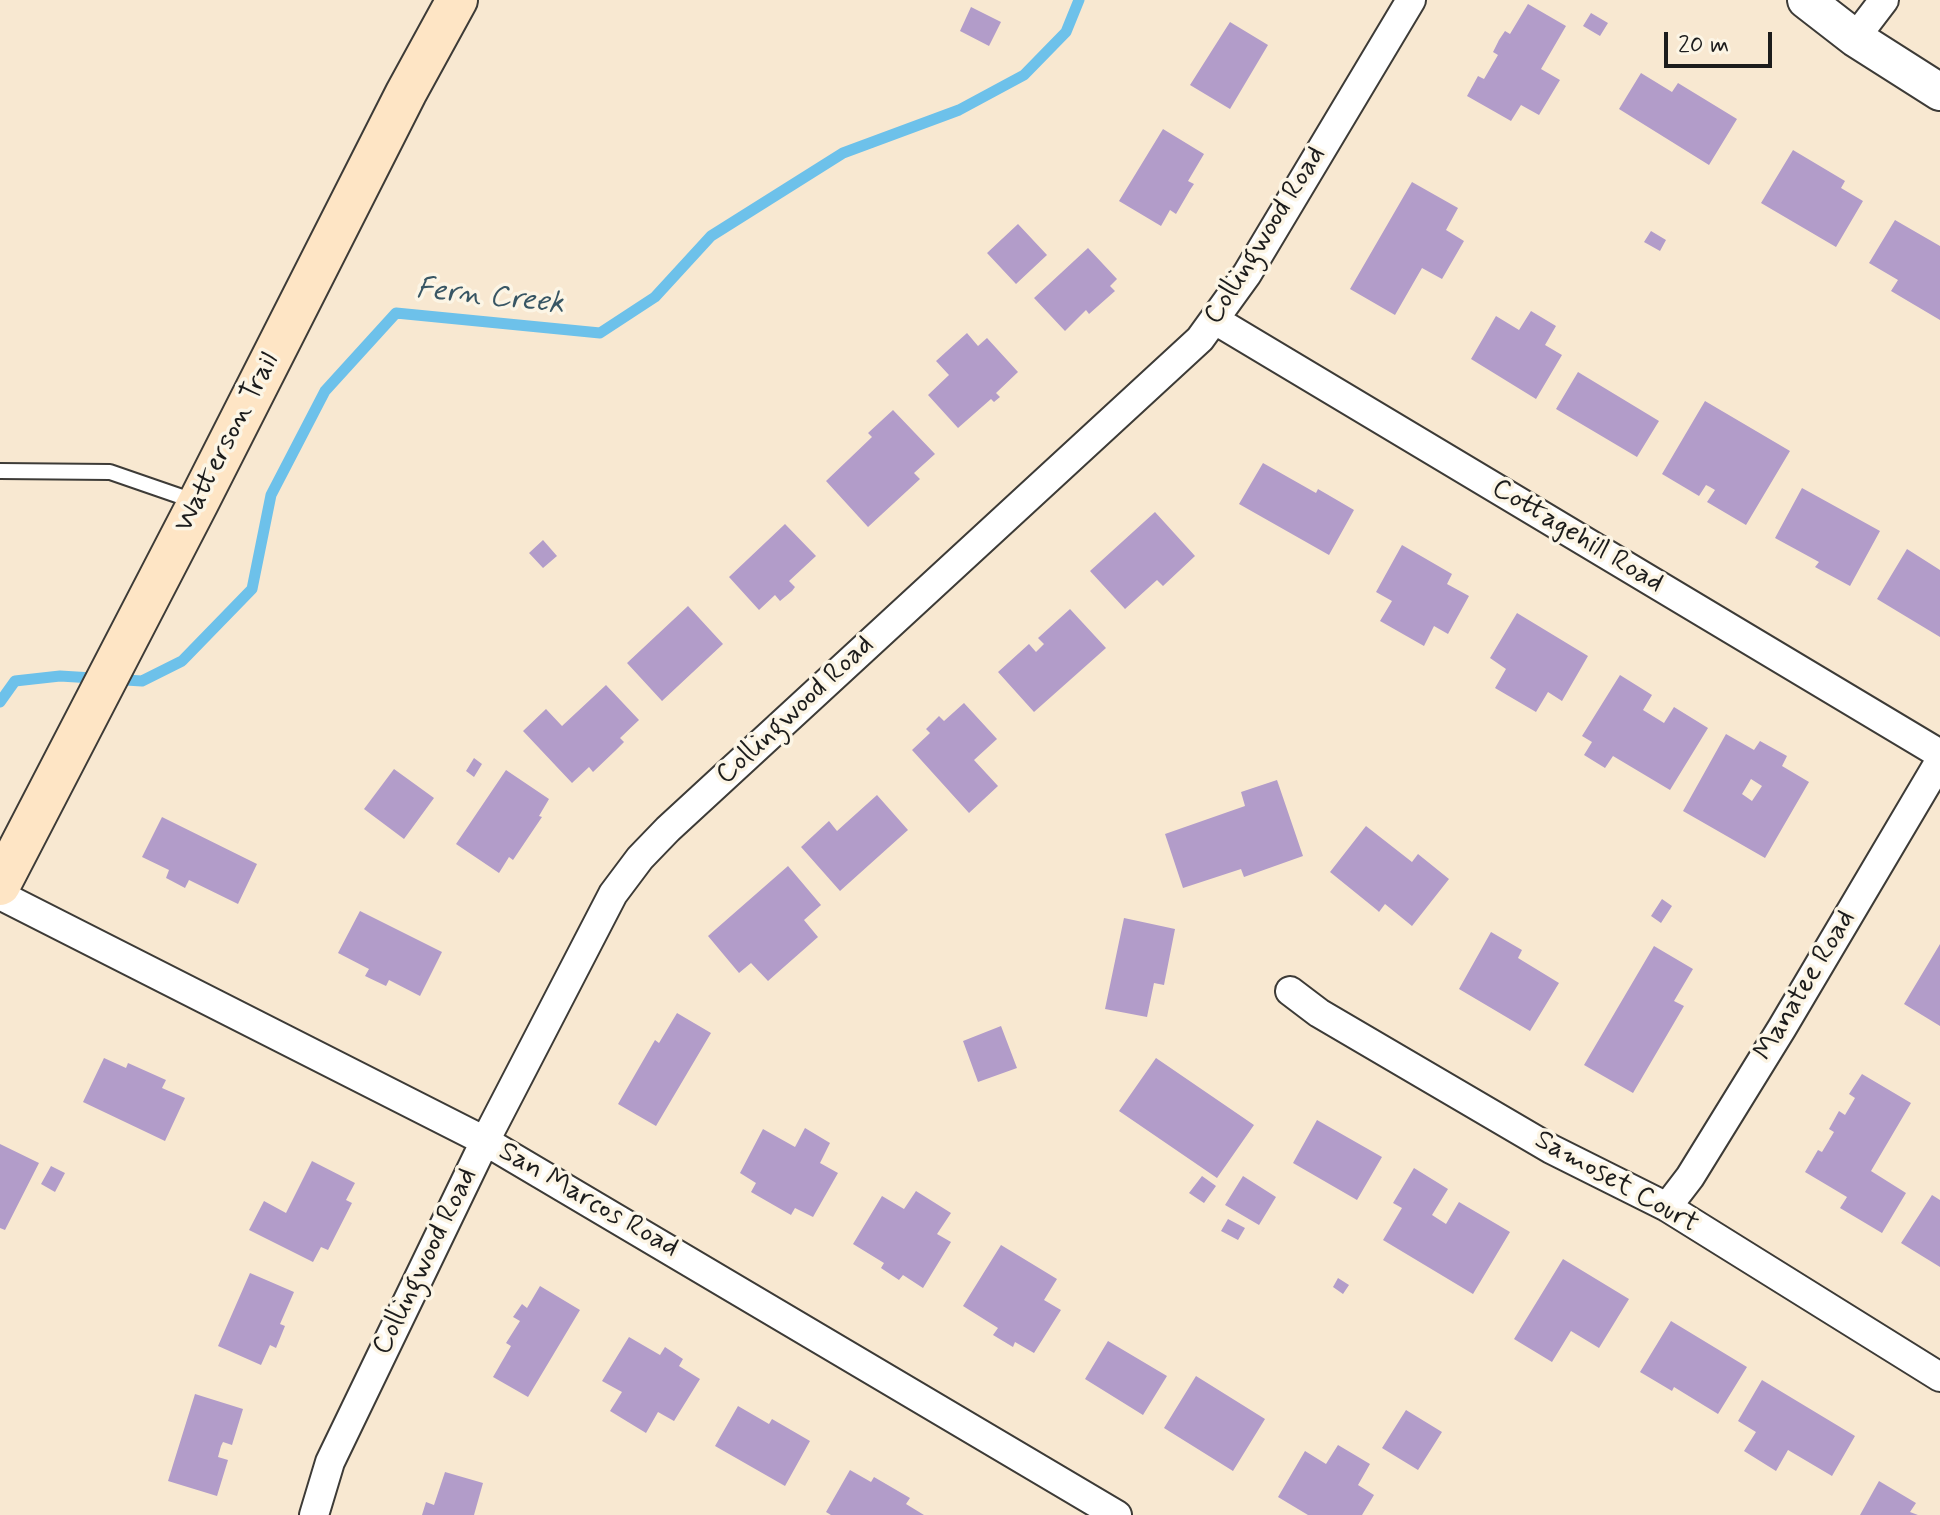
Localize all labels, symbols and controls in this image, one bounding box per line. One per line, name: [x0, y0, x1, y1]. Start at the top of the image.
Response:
scale bar: [1668, 16, 1776, 66]
text: 20 m: [1678, 30, 1729, 61]
street label: Collingwood Road: [1198, 141, 1334, 331]
water label: Fern Creek: [414, 272, 566, 324]
street label: Watterson Trail: [168, 348, 288, 538]
street label: Cottagehill Road: [1485, 473, 1669, 601]
street label: Collingwood Road: [710, 629, 882, 793]
street label: Manatee Road: [1748, 905, 1864, 1067]
street label: Samoset Court: [1528, 1124, 1704, 1242]
street label: San Marcos Road: [492, 1136, 684, 1266]
street label: Collingwood Road: [366, 1163, 486, 1361]

